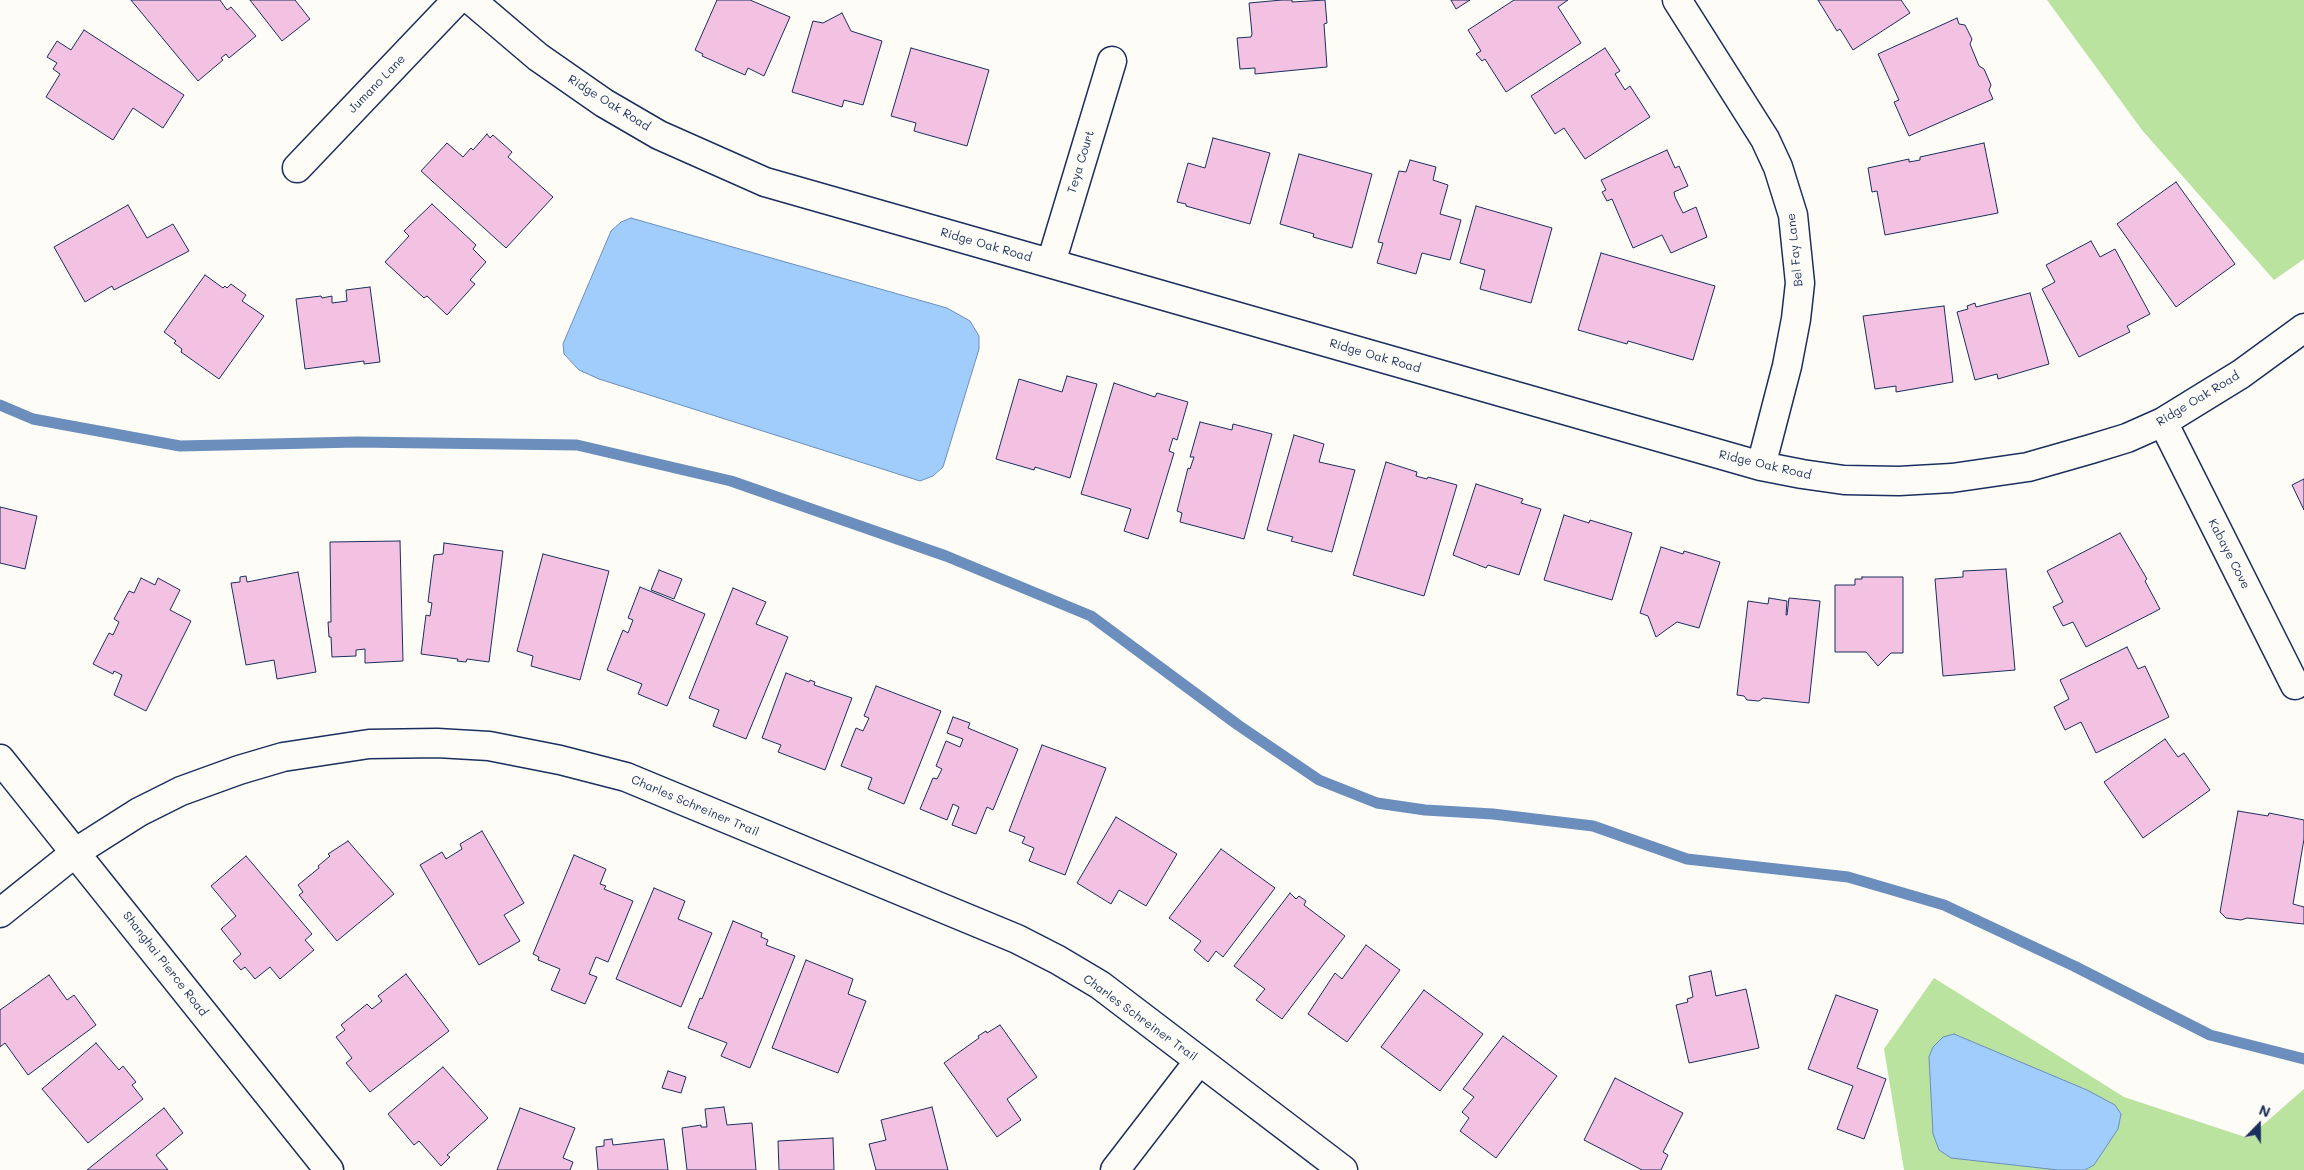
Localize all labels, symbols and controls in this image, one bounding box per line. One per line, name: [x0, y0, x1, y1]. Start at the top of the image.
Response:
street label: Jumano Lane: [346, 52, 408, 116]
street label: Ridge Oak Road: [565, 72, 653, 134]
street label: Teya Court: [1065, 129, 1097, 195]
street label: Bel Fay Lane: [1784, 213, 1806, 287]
street label: Ridge Oak Road: [939, 225, 1033, 265]
street label: Ridge Oak Road: [1328, 336, 1422, 376]
street label: Ridge Oak Road: [2154, 369, 2242, 429]
street label: Ridge Oak Road: [1717, 447, 1813, 483]
street label: Kabaye Cove: [2205, 516, 2253, 592]
street label: Charles Schreiner Trail: [629, 773, 761, 839]
street label: Shanghai Pierce Road: [120, 909, 210, 1019]
street label: Charles Schreiner Trail: [1080, 972, 1200, 1064]
north arrow: [2234, 1100, 2284, 1150]
text: N: [2256, 1100, 2273, 1121]

